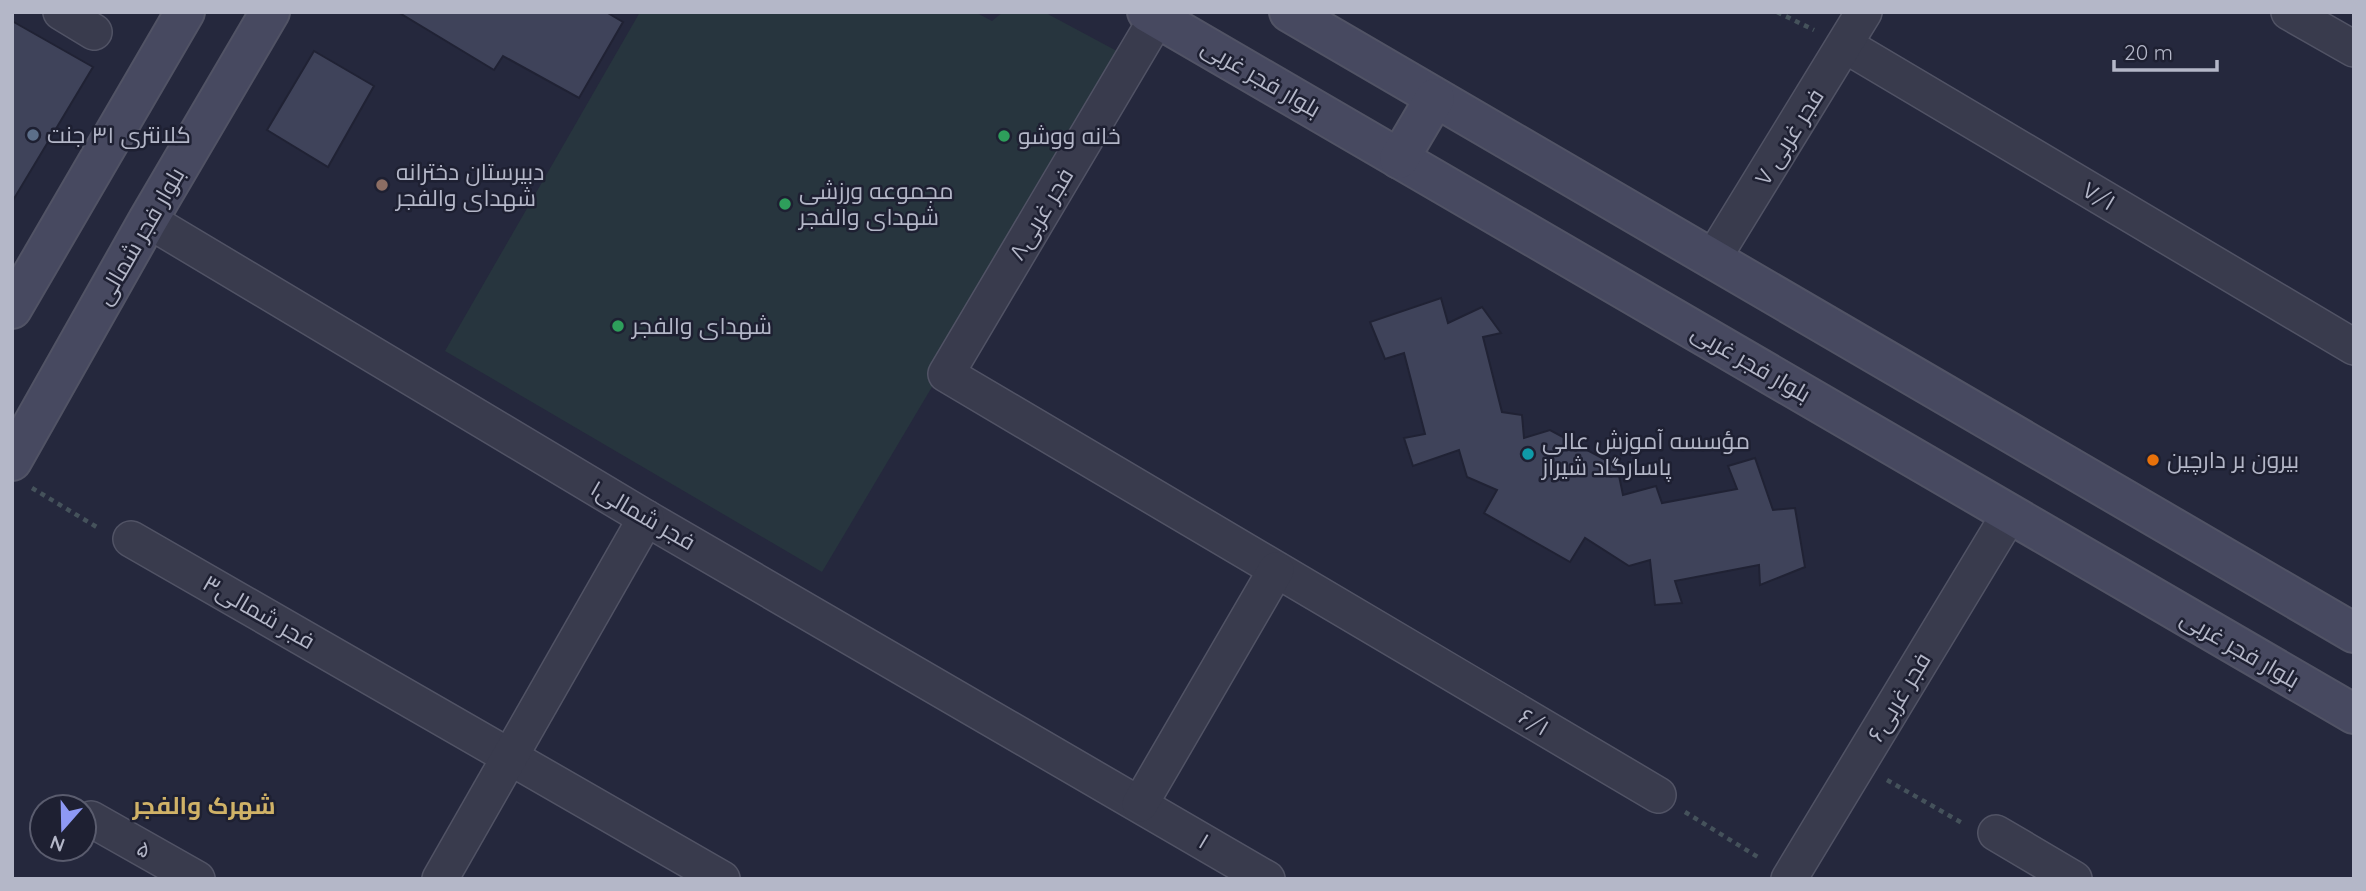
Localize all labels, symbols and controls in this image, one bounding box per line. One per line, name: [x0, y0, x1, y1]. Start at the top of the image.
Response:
scale bar: [2114, 28, 2217, 72]
street label: بلوار فجر غربی: [1196, 32, 1326, 123]
text: 20 m: [2124, 39, 2173, 65]
street label: ۷ فجر غربی: [1747, 83, 1830, 190]
place label: کلانتری ۳۱ جنت: [47, 120, 191, 149]
place label: خانه ووشو: [1018, 121, 1121, 150]
marker: کلانتری ۳۱ جنت: [25, 127, 41, 143]
marker: خانه ووشو: [996, 128, 1012, 144]
place label: دبیرستان دخترانه شهدای والفجر: [394, 157, 544, 212]
street label: بلوار فجر شمالی: [89, 162, 191, 310]
street label: فجر غربی۸: [1002, 162, 1079, 265]
street label: ۷/۱: [2077, 175, 2121, 217]
place label: مجموعه ورزشی شهدای والفجر: [797, 176, 954, 231]
marker: دبیرستان دخترانه شهدای والفجر: [374, 177, 390, 193]
marker: مجموعه ورزشی شهدای والفجر: [777, 196, 793, 212]
place label: شهدای والفجر: [630, 311, 772, 340]
street label: بلوار فجر غربی: [1686, 317, 1816, 408]
marker: شهدای والفجر: [610, 318, 626, 334]
place label: مؤسسه آموزش عالی پاسارگاد شیراز: [1540, 426, 1750, 482]
place label: بیرون بر دارچین: [2167, 445, 2299, 475]
marker: مؤسسه آموزش عالی پاسارگاد شیراز: [1520, 446, 1536, 462]
marker: بیرون بر دارچین: [2145, 452, 2161, 468]
street label: فجر شمالی۱: [586, 473, 701, 556]
street label: فجر شمالی۳: [198, 568, 320, 655]
street label: بلوار فجر غربی: [2175, 603, 2305, 694]
street label: فجر غربی۶: [1861, 647, 1936, 747]
street label: ۶/۱: [1514, 701, 1555, 742]
district label: شهرک والفجر: [131, 790, 276, 820]
north arrow: [28, 793, 98, 863]
street label: ۱: [1194, 826, 1215, 855]
text: N: [47, 830, 68, 858]
street label: ۵: [132, 833, 157, 864]

